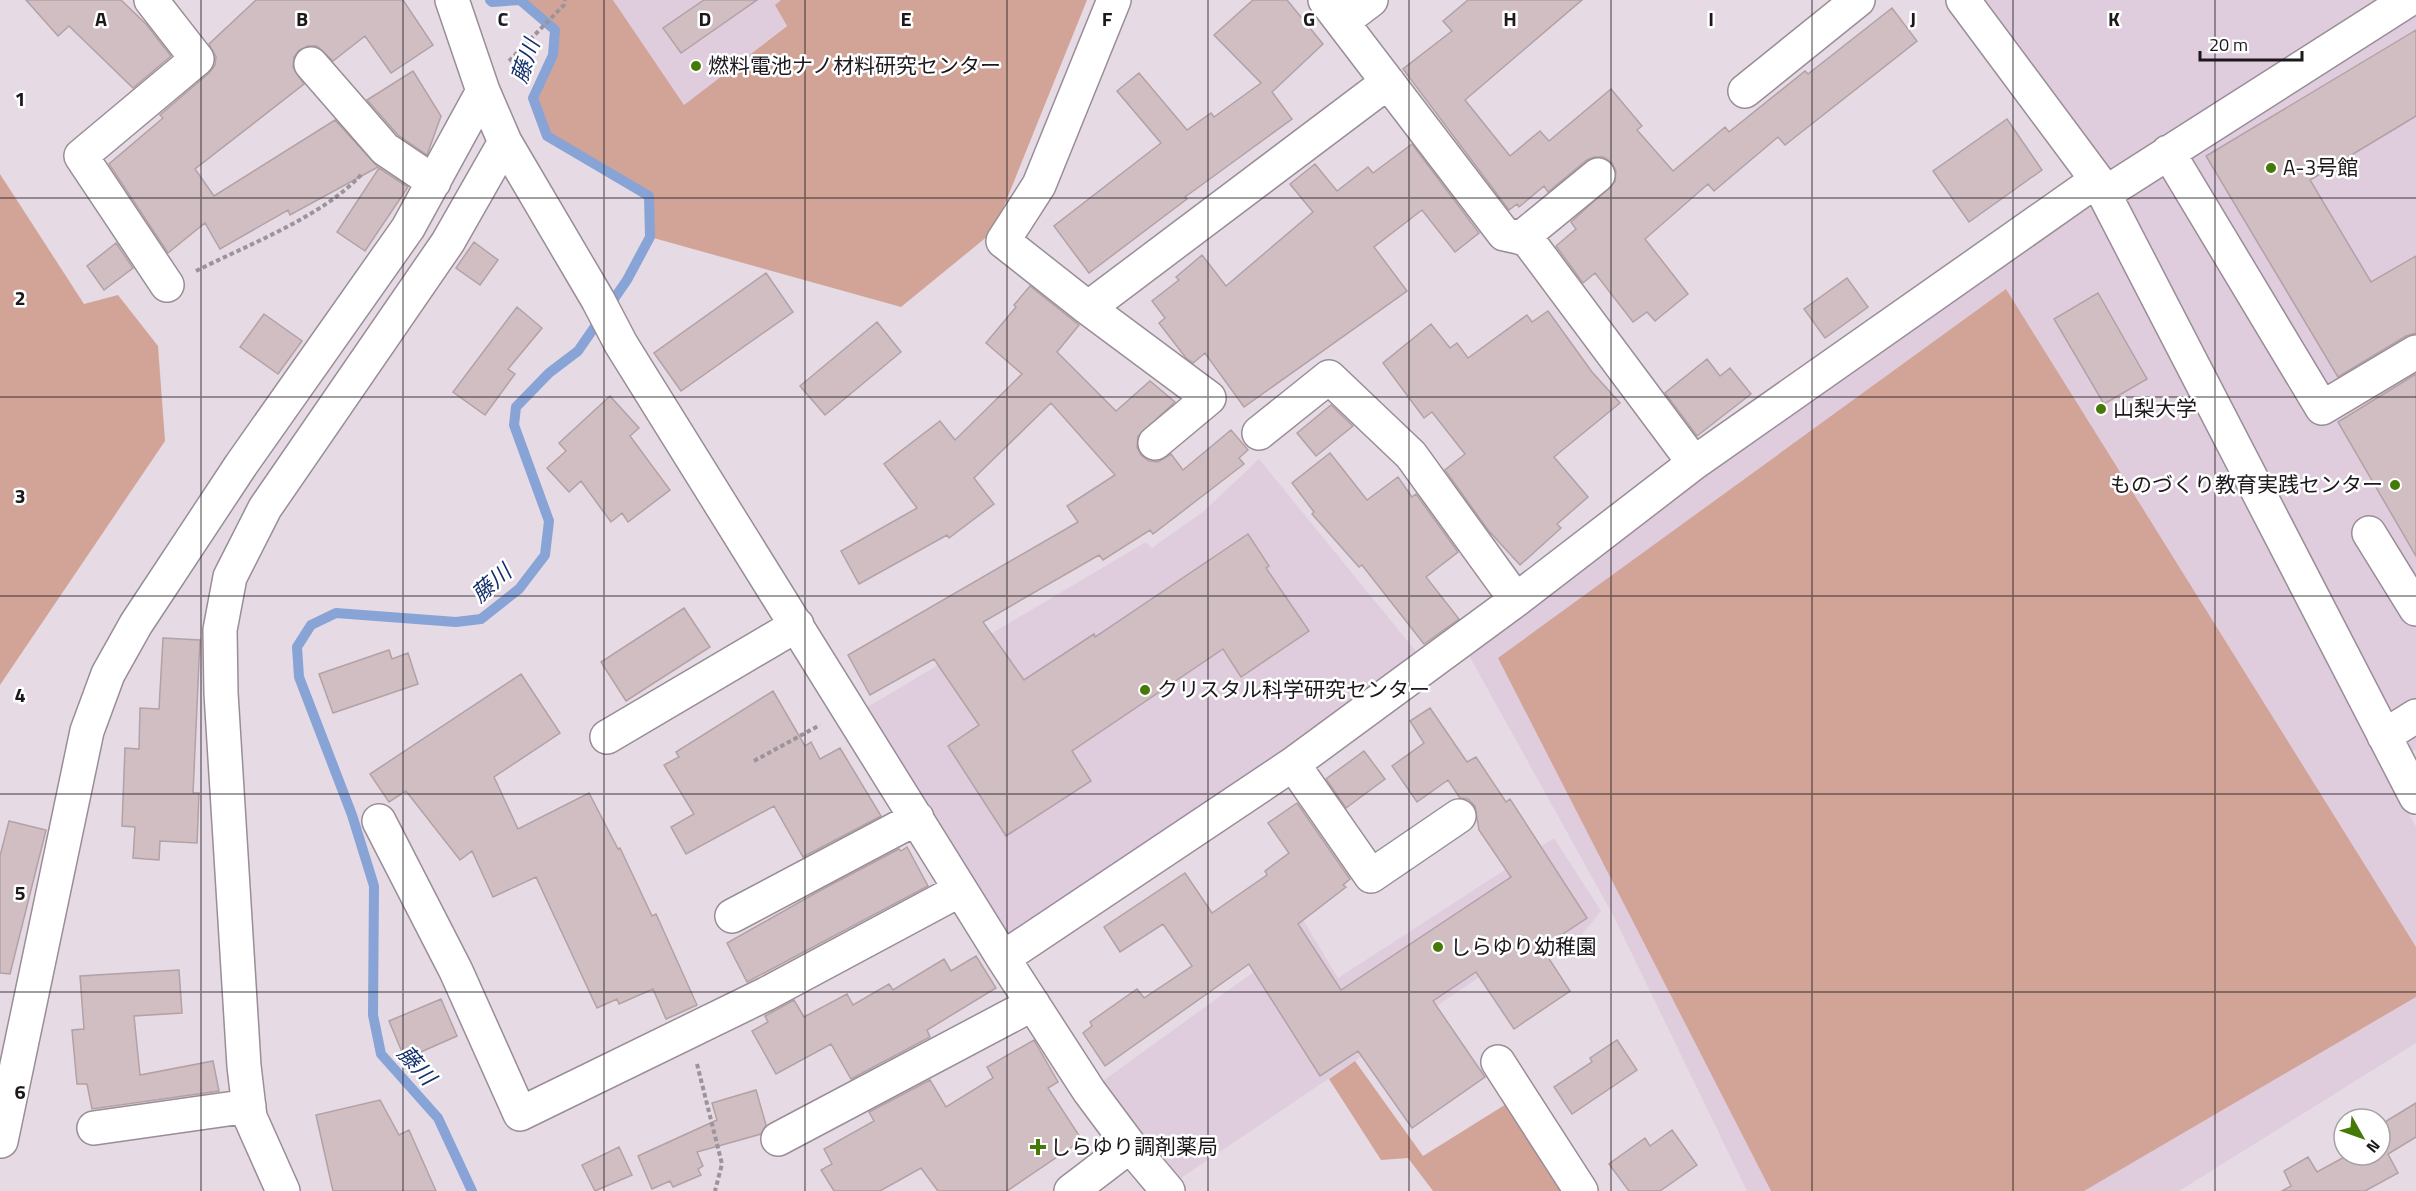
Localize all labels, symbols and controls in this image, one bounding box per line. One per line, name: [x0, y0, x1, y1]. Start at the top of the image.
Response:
text: A: [95, 3, 107, 34]
text: B: [296, 3, 308, 34]
text: C: [498, 3, 509, 34]
text: D: [699, 3, 711, 34]
text: E: [900, 3, 912, 34]
text: F: [1102, 3, 1113, 34]
text: G: [1303, 3, 1315, 34]
text: H: [1503, 3, 1517, 34]
text: I: [1708, 3, 1714, 34]
text: J: [1910, 3, 1916, 34]
text: K: [2108, 3, 2120, 34]
scale bar: [2200, 24, 2302, 62]
text: 20 m: [2209, 31, 2248, 58]
water label: 藤川: [502, 33, 549, 87]
place label: 燃料電池ナノ材料研究センター: [708, 49, 1001, 81]
marker: 燃料電池ナノ材料研究センター: [689, 59, 703, 73]
text: 1: [14, 83, 26, 114]
place label: A-3号館: [2283, 151, 2358, 183]
marker: A-3号館: [2264, 161, 2278, 175]
text: 2: [14, 282, 26, 313]
place label: 山梨大学: [2113, 392, 2197, 424]
marker: 山梨大学: [2094, 402, 2108, 416]
place label: ものづくり教育実践センター: [2110, 468, 2383, 500]
marker: ものづくり教育実践センター: [2388, 478, 2402, 492]
text: 3: [14, 480, 26, 511]
water label: 藤川: [463, 554, 520, 610]
place label: クリスタル科学研究センター: [1157, 673, 1430, 705]
text: 4: [14, 679, 26, 710]
marker: クリスタル科学研究センター: [1138, 683, 1152, 697]
text: 5: [14, 877, 26, 908]
place label: しらゆり幼稚園: [1450, 930, 1597, 962]
marker: しらゆり幼稚園: [1431, 940, 1445, 954]
water label: 藤川: [390, 1037, 446, 1094]
text: 6: [14, 1076, 26, 1107]
north arrow: [2332, 1107, 2392, 1167]
place label: しらゆり調剤薬局: [1050, 1130, 1218, 1162]
text: N: [2361, 1135, 2386, 1159]
marker: しらゆり調剤薬局: [1031, 1140, 1045, 1154]

